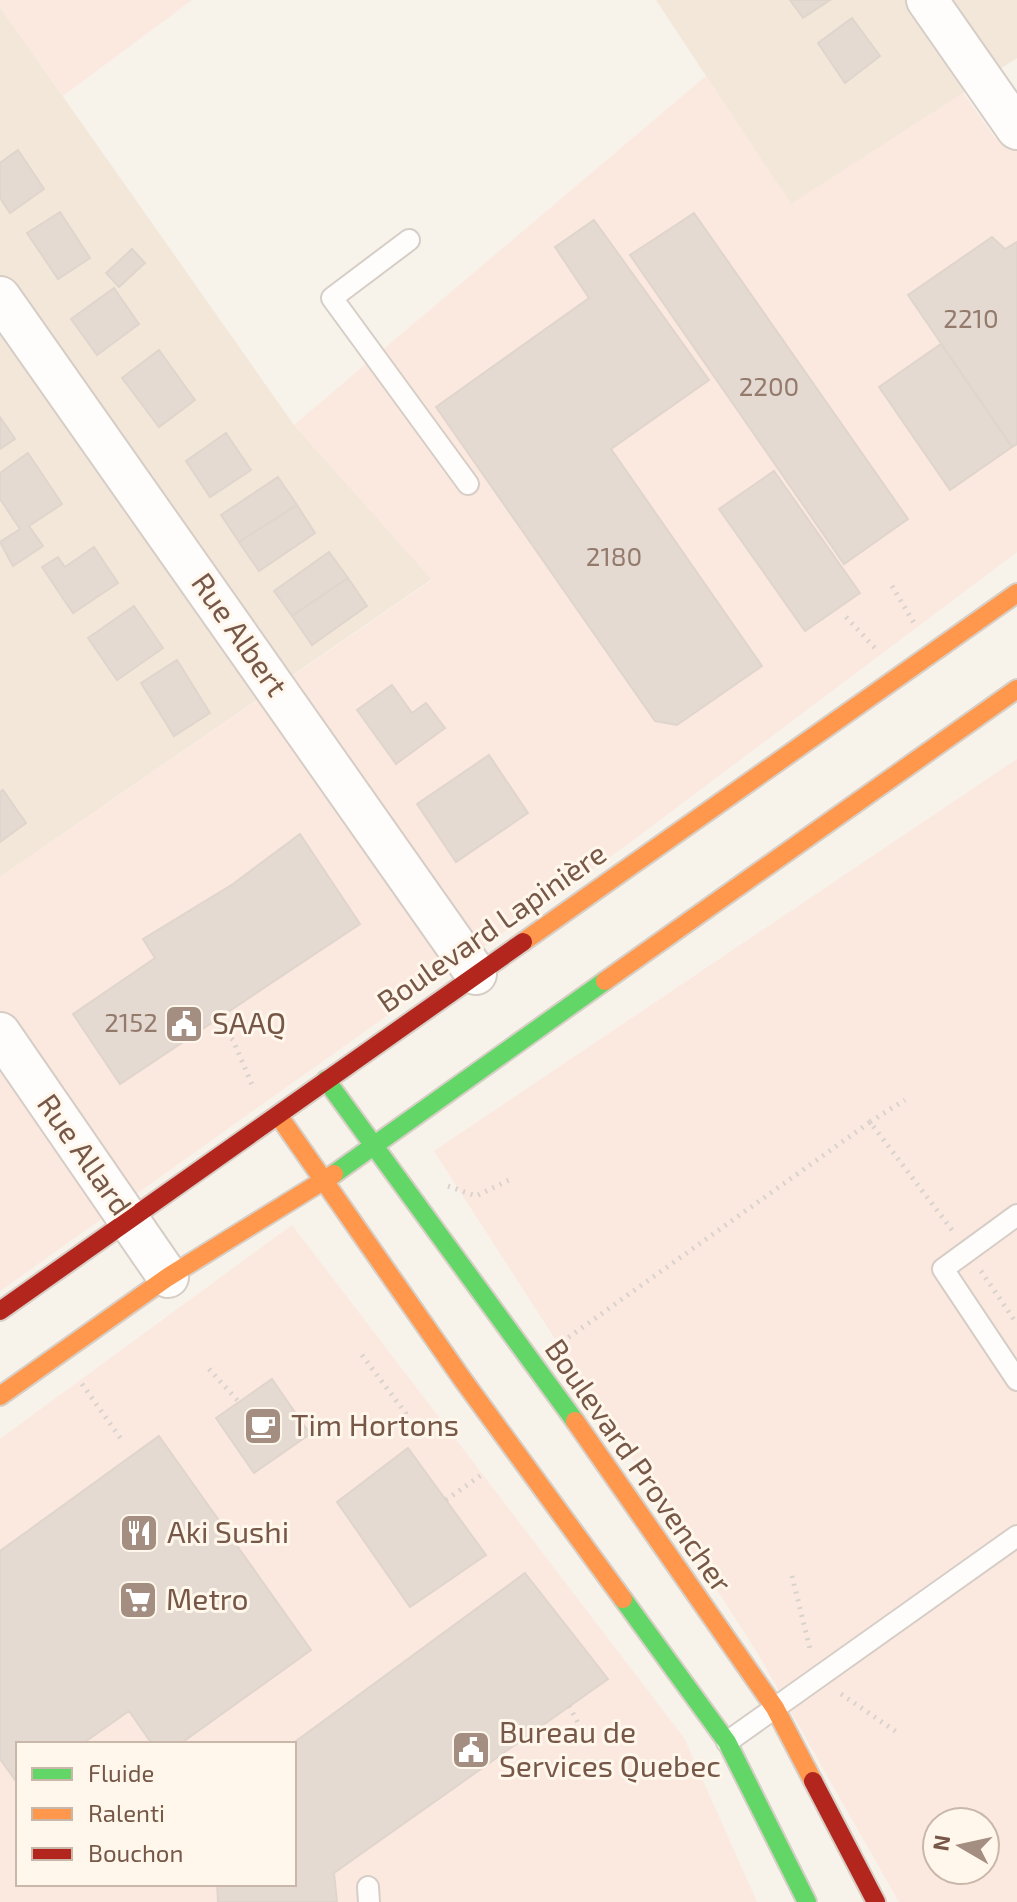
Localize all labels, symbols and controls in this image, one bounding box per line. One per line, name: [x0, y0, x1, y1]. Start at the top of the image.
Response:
house number: 2210: [943, 302, 999, 333]
house number: 2200: [739, 370, 799, 401]
house number: 2180: [586, 540, 642, 571]
street label: Rue Albert: [185, 565, 296, 702]
street label: Boulevard Lapinière: [370, 834, 612, 1019]
public building icon: SAAQ: [163, 1003, 205, 1045]
place label: SAAQ: [212, 1004, 286, 1040]
house number: 2152: [104, 1006, 158, 1037]
street label: Rue Allard: [31, 1086, 140, 1221]
street label: Boulevard Provencher: [539, 1331, 741, 1599]
cafe icon: Tim Hortons: [242, 1405, 284, 1447]
place label: Tim Hortons: [291, 1406, 459, 1442]
restaurant icon: Aki Sushi: [118, 1512, 160, 1554]
place label: Aki Sushi: [167, 1513, 289, 1549]
supermarket icon: Metro: [117, 1579, 159, 1621]
place label: Metro: [166, 1580, 249, 1616]
place label: Bureau de Services Quebec: [499, 1713, 721, 1783]
public building icon: Bureau de Services Quebec: [450, 1729, 492, 1771]
legend: [16, 1742, 296, 1886]
text: Fluide: [88, 1758, 154, 1787]
text: Ralenti: [88, 1798, 165, 1827]
north arrow: [921, 1806, 1001, 1886]
text: N: [926, 1833, 954, 1853]
text: Bouchon: [88, 1838, 183, 1867]

